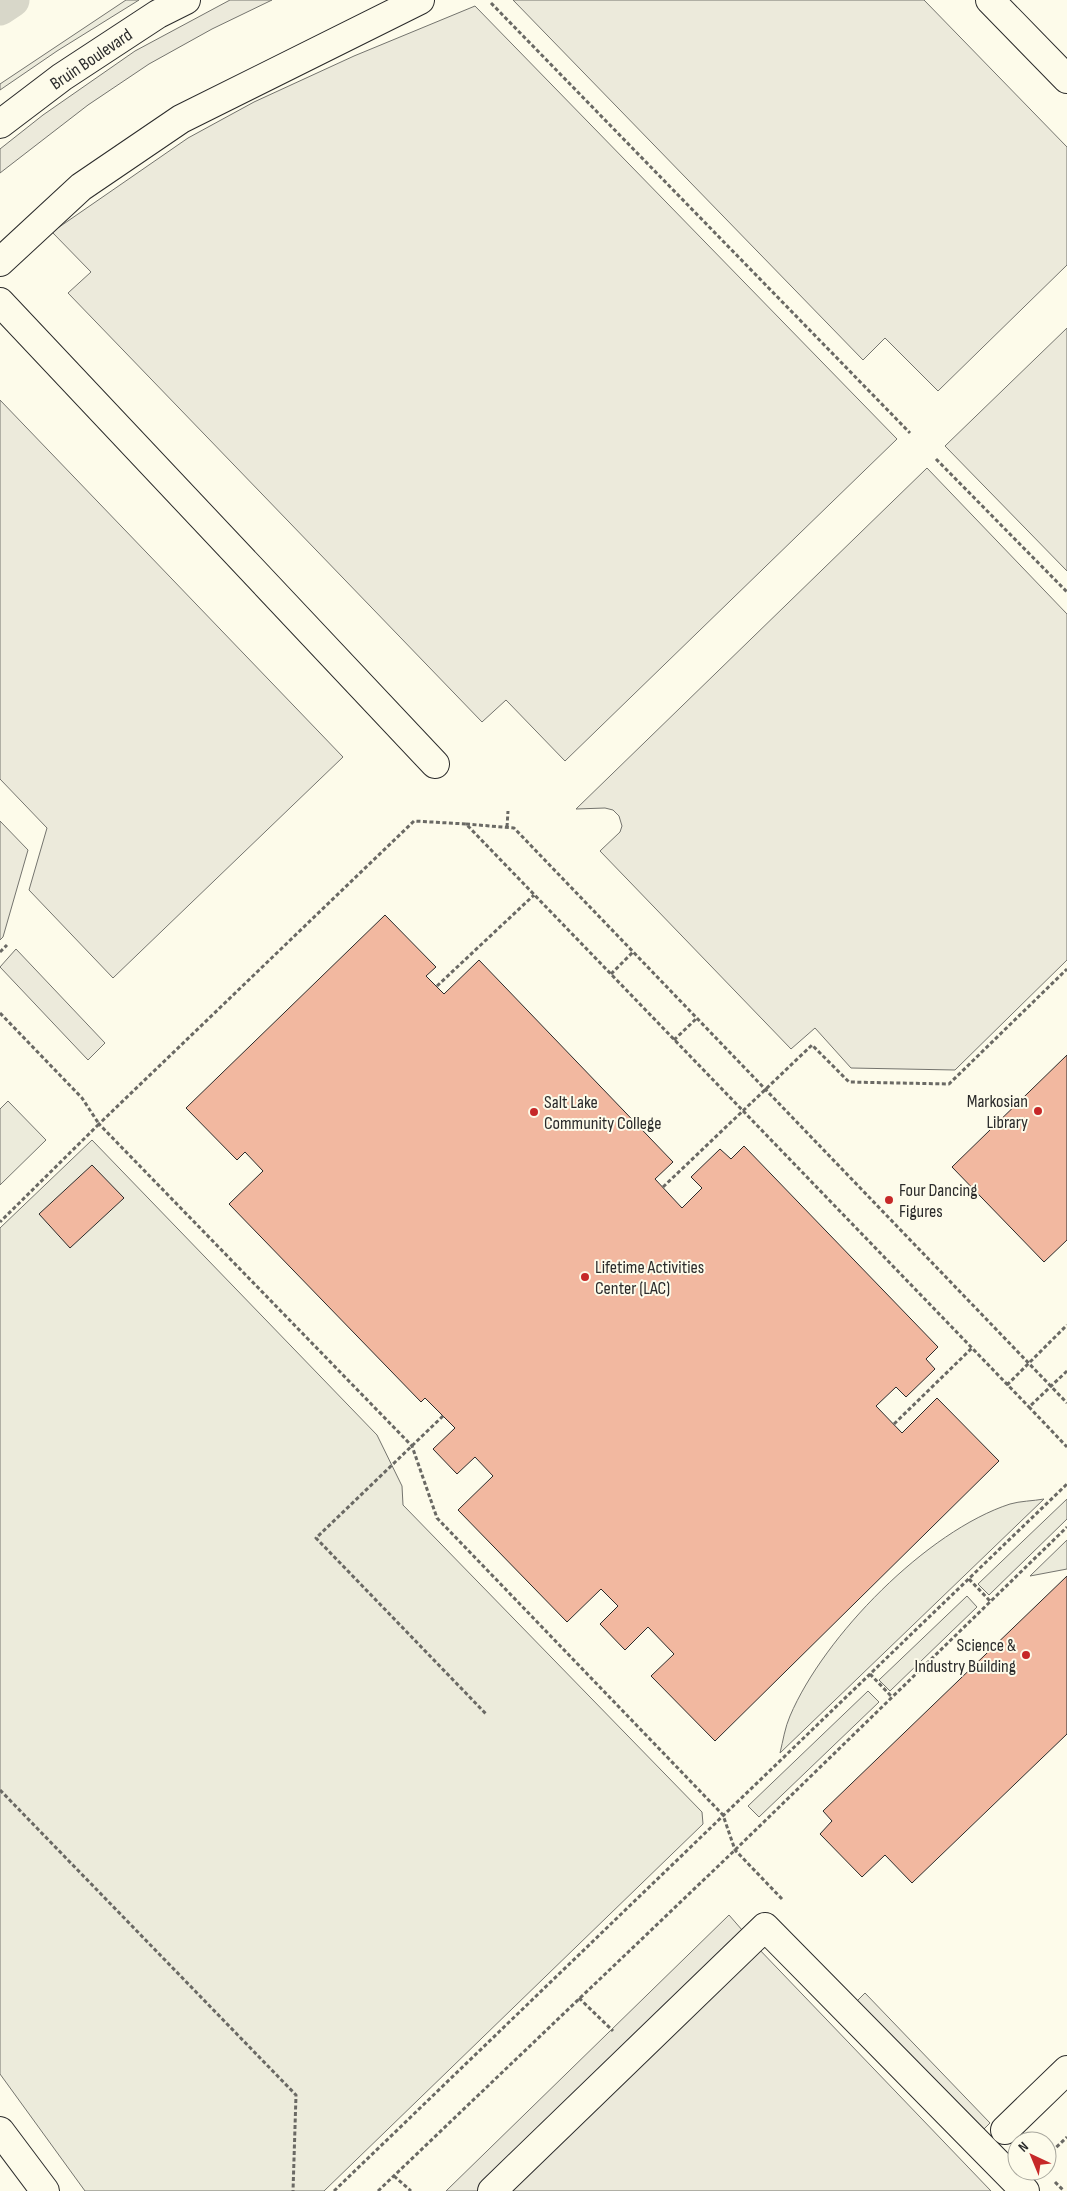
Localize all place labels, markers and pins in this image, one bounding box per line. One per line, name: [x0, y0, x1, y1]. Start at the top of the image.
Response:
place label: Markosian Library: [967, 1091, 1028, 1133]
place label: Salt Lake Community College: [544, 1092, 661, 1134]
marker: Markosian Library: [1032, 1105, 1044, 1117]
marker: Salt Lake Community College: [528, 1106, 540, 1118]
place label: Four Dancing Figures: [899, 1180, 977, 1222]
marker: Four Dancing Figures: [883, 1194, 895, 1206]
place label: Lifetime Activities Center (LAC): [595, 1257, 704, 1299]
marker: Lifetime Activities Center (LAC): [579, 1271, 591, 1283]
place label: Science & Industry Building: [915, 1635, 1016, 1677]
marker: Science & Industry Building: [1020, 1649, 1032, 1661]

